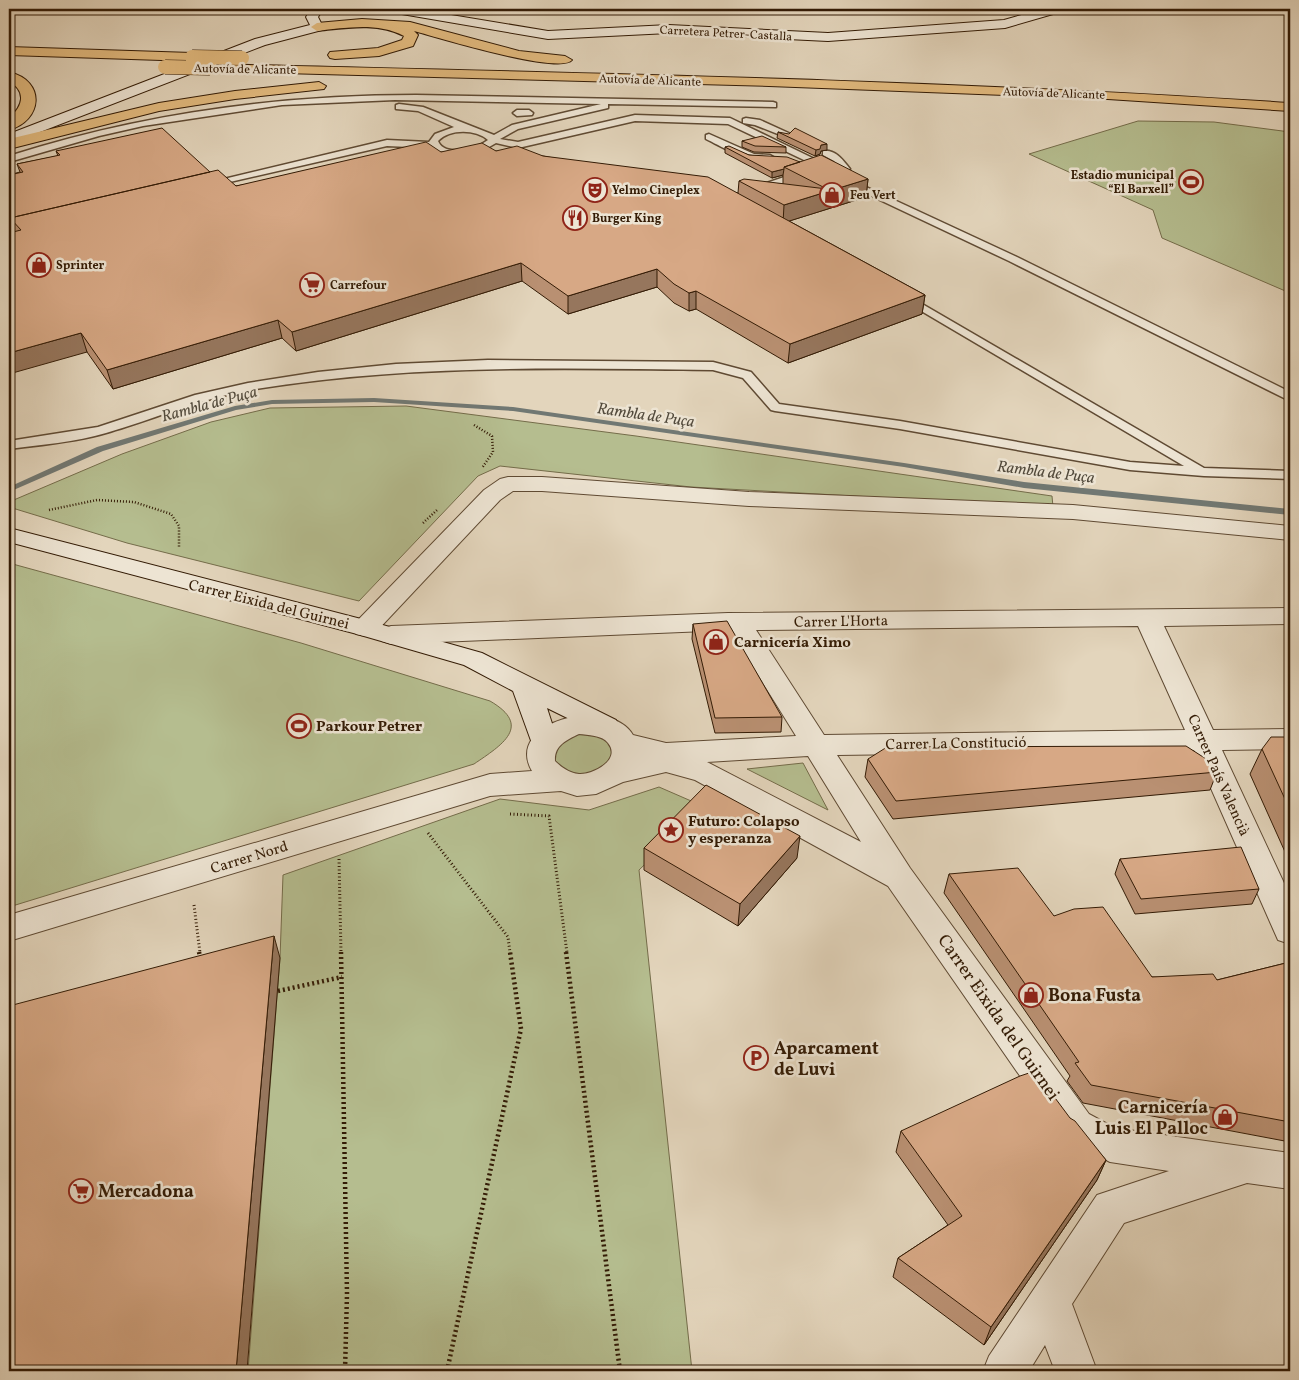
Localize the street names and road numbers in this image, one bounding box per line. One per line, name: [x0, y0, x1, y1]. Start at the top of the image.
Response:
street label: Carretera Petrer-Castalla: [659, 23, 793, 45]
street label: Autovía de Alicante: [194, 61, 297, 79]
street label: Autovía de Alicante: [598, 71, 702, 91]
street label: Autovía de Alicante: [1002, 84, 1106, 104]
street label: Carrer Eixida del Guirnei: [186, 575, 351, 636]
street label: Carrer L'Horta: [794, 611, 888, 634]
street label: Carrer País Valencià: [1181, 711, 1254, 840]
street label: Carrer La Constitució: [885, 733, 1027, 756]
street label: Carrer Nord: [208, 837, 291, 880]
street label: Carrer Eixida del Guirnei: [931, 930, 1065, 1106]

